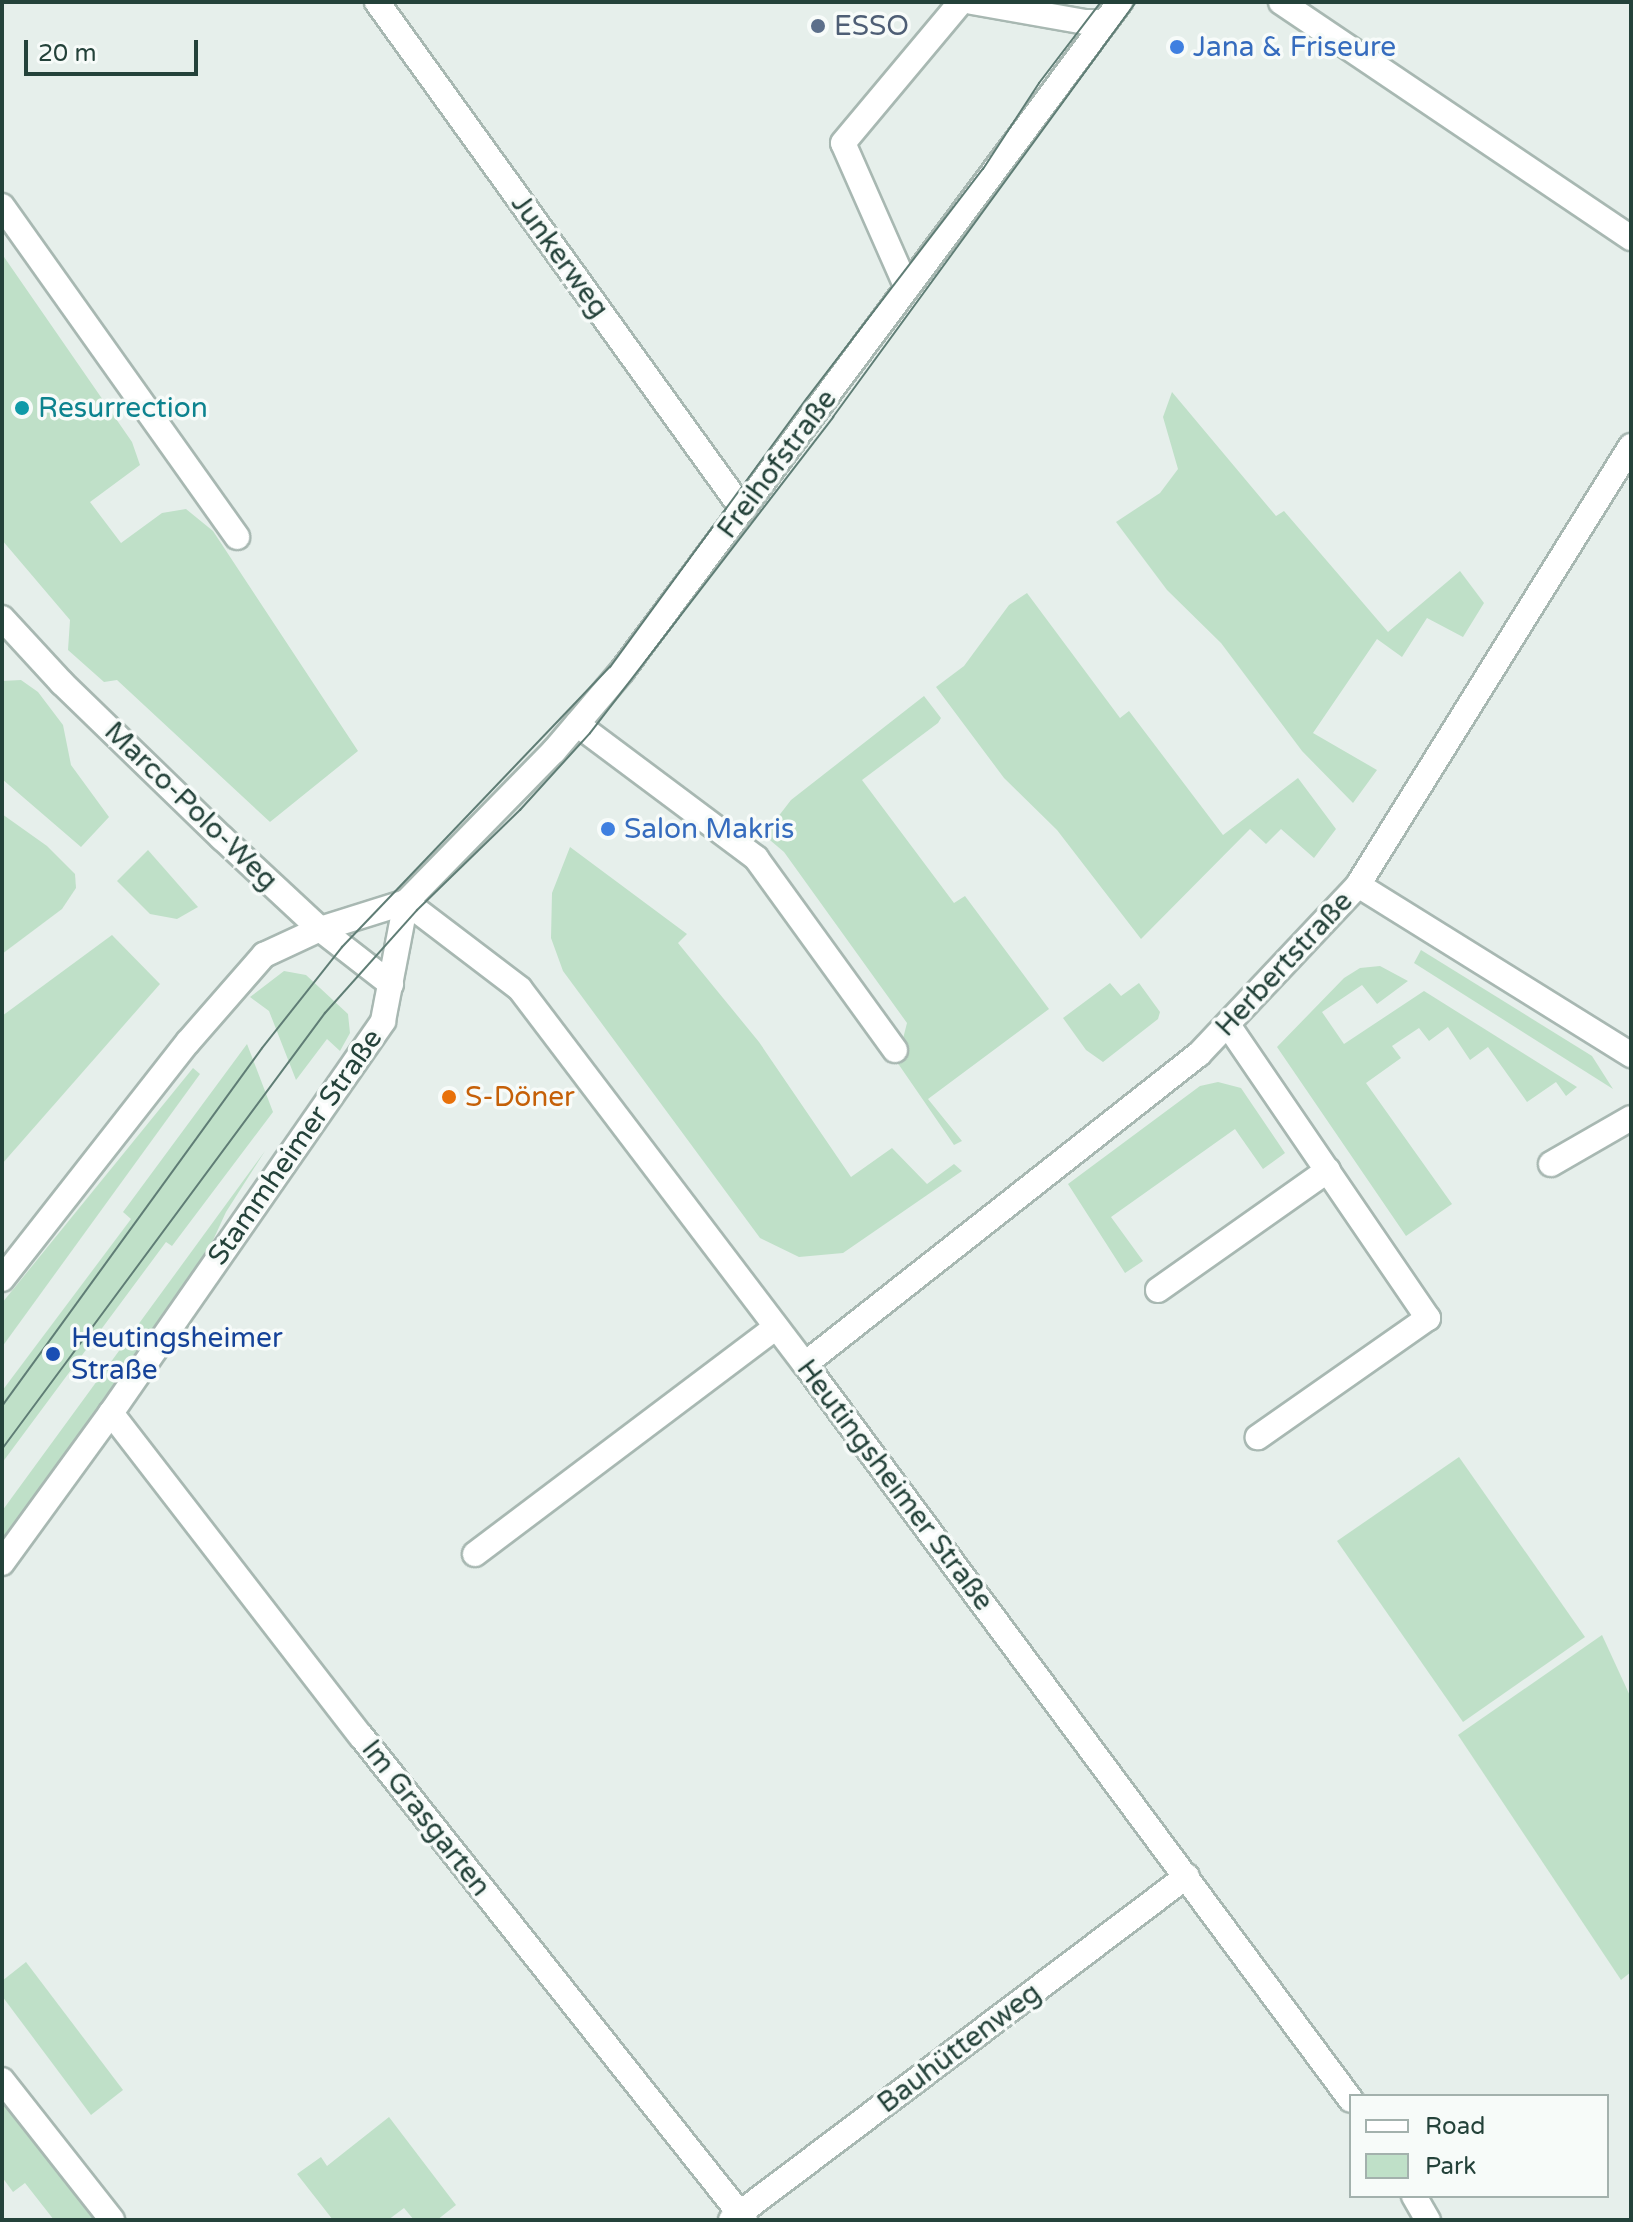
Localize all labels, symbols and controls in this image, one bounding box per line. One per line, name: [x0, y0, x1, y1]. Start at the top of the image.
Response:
place label: ESSO: [834, 9, 909, 43]
marker: ESSO: [809, 17, 827, 35]
scale bar: [28, 24, 202, 74]
place label: Jana & Friseure: [1193, 30, 1396, 64]
marker: Jana & Friseure: [1168, 38, 1186, 56]
text: 20 m: [38, 39, 96, 68]
street label: Junkerweg: [504, 188, 616, 324]
street label: Freihofstraße: [710, 383, 844, 545]
place label: Resurrection: [38, 391, 208, 425]
marker: Resurrection: [13, 399, 31, 417]
street label: Marco-Polo-Weg: [97, 715, 285, 897]
place label: Salon Makris: [624, 812, 794, 846]
marker: Salon Makris: [599, 820, 617, 838]
street label: Herbertstraße: [1208, 885, 1360, 1043]
street label: Stammheimer Straße: [201, 1022, 389, 1272]
place label: S-Döner: [465, 1080, 575, 1114]
marker: S-Döner: [440, 1088, 458, 1106]
place label: Heutingsheimer Straße: [71, 1321, 283, 1387]
marker: Heutingsheimer Straße: [42, 1343, 64, 1365]
street label: Heutingsheimer Straße: [790, 1353, 1000, 1617]
street label: Im Grasgarten: [354, 1733, 498, 1903]
street label: Bauhüttenweg: [871, 1976, 1047, 2120]
legend: [1349, 2094, 1609, 2198]
text: Road: [1425, 2112, 1485, 2141]
text: Park: [1425, 2152, 1476, 2181]

